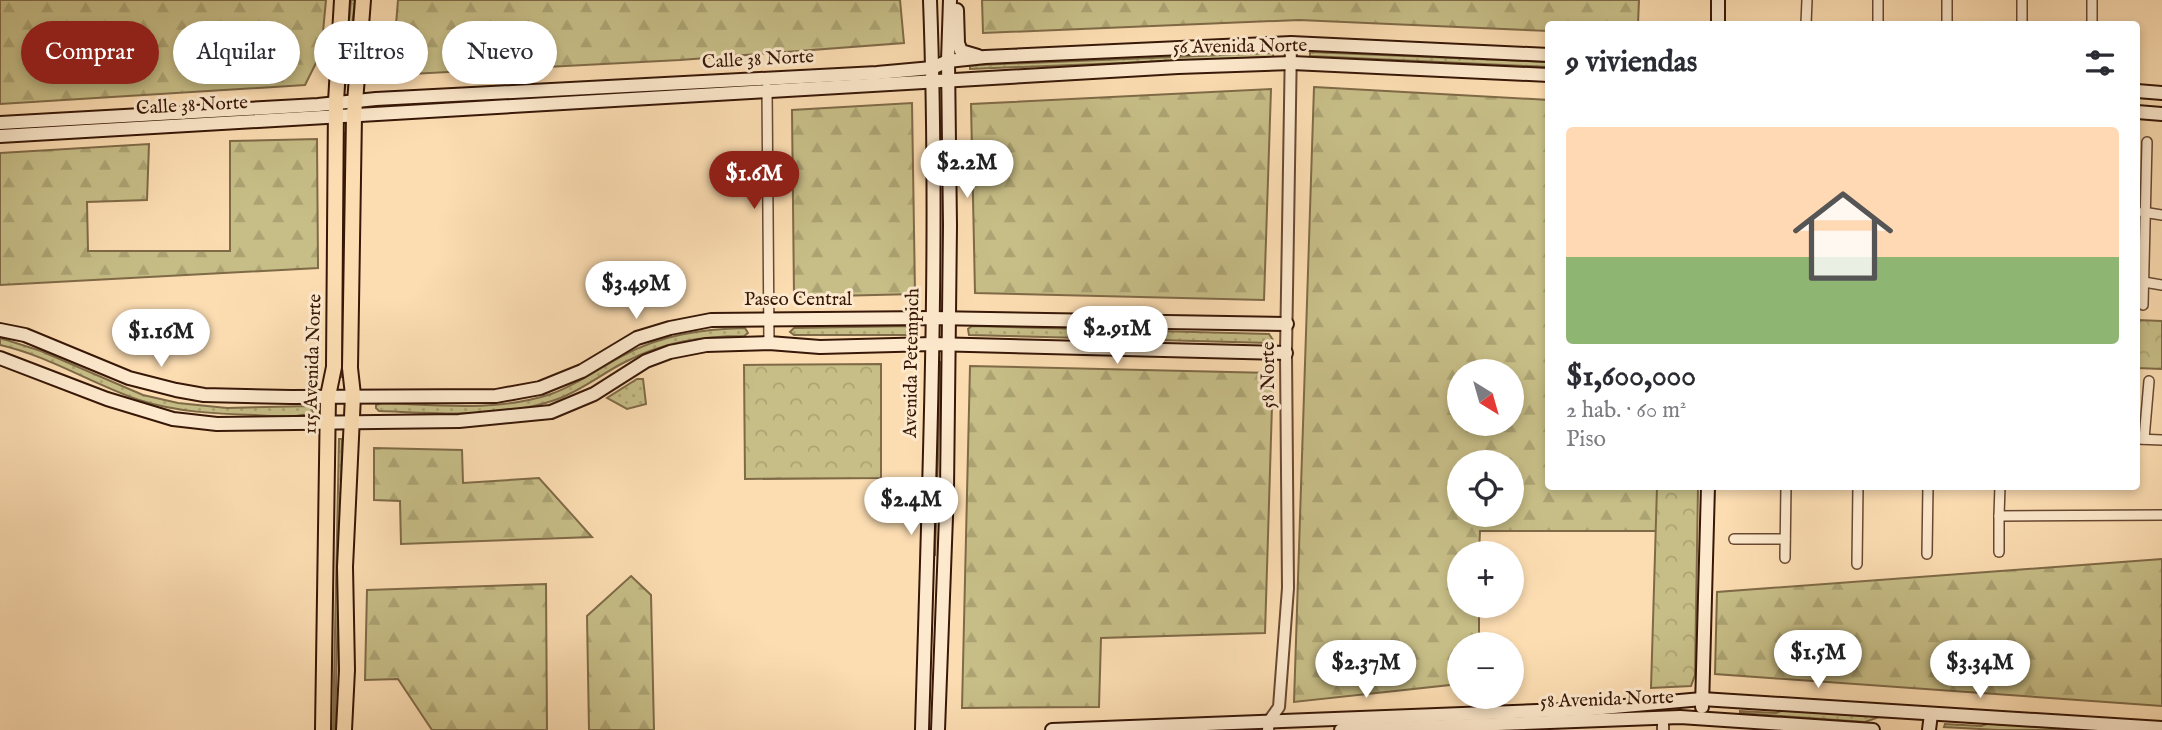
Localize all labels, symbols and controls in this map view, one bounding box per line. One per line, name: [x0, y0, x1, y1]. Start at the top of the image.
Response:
chip: Comprar: [21, 21, 159, 84]
chip: Alquilar: [173, 21, 300, 84]
chip: Filtros: [314, 21, 428, 84]
chip: Nuevo: [442, 21, 557, 84]
street label: 56 Avenida Norte: [1173, 34, 1308, 60]
text: 9 viviendas: [1566, 44, 1697, 82]
icon: filters: [2081, 44, 2119, 82]
street label: Calle 38 Norte: [701, 45, 815, 75]
street label: Calle 38 Norte: [135, 91, 249, 121]
pin: $2.2M: [918, 140, 1016, 200]
text: $2.2M: [937, 148, 997, 177]
pin: $1.6M: [705, 152, 803, 211]
text: $1.6M: [725, 159, 783, 188]
icon: home: [1780, 173, 1906, 299]
pin: $3.49M: [579, 262, 693, 321]
text: $3.49M: [601, 269, 671, 298]
street label: Paseo Central: [744, 288, 853, 312]
street label: Avenida Petempich: [899, 288, 925, 439]
street label: 115 Avenida Norte: [299, 293, 327, 435]
pin: $2.91M: [1060, 306, 1174, 366]
pin: $1.16M: [104, 310, 218, 369]
text: $2.91M: [1083, 314, 1151, 343]
text: $1.16M: [128, 317, 194, 346]
street label: 58 Norte: [1257, 341, 1281, 408]
text: $1,600,000: [1566, 358, 1696, 396]
north arrow: [1447, 359, 1524, 436]
map controls: [1447, 359, 1524, 709]
text: 2 hab. · 60 m²: [1566, 396, 1687, 425]
text: Piso: [1566, 425, 1606, 454]
button: locate: [1447, 450, 1524, 527]
pin: $2.4M: [862, 477, 960, 537]
text: $2.4M: [880, 485, 942, 514]
button: +: [1447, 541, 1524, 618]
pin: $1.5M: [1769, 630, 1867, 690]
button: −: [1447, 632, 1524, 709]
text: $1.5M: [1790, 638, 1846, 667]
pin: $2.37M: [1309, 640, 1423, 700]
pin: $3.34M: [1923, 640, 2037, 700]
text: $2.37M: [1331, 648, 1401, 677]
text: $3.34M: [1946, 648, 2014, 677]
street label: 58 Avenida Norte: [1540, 686, 1675, 714]

